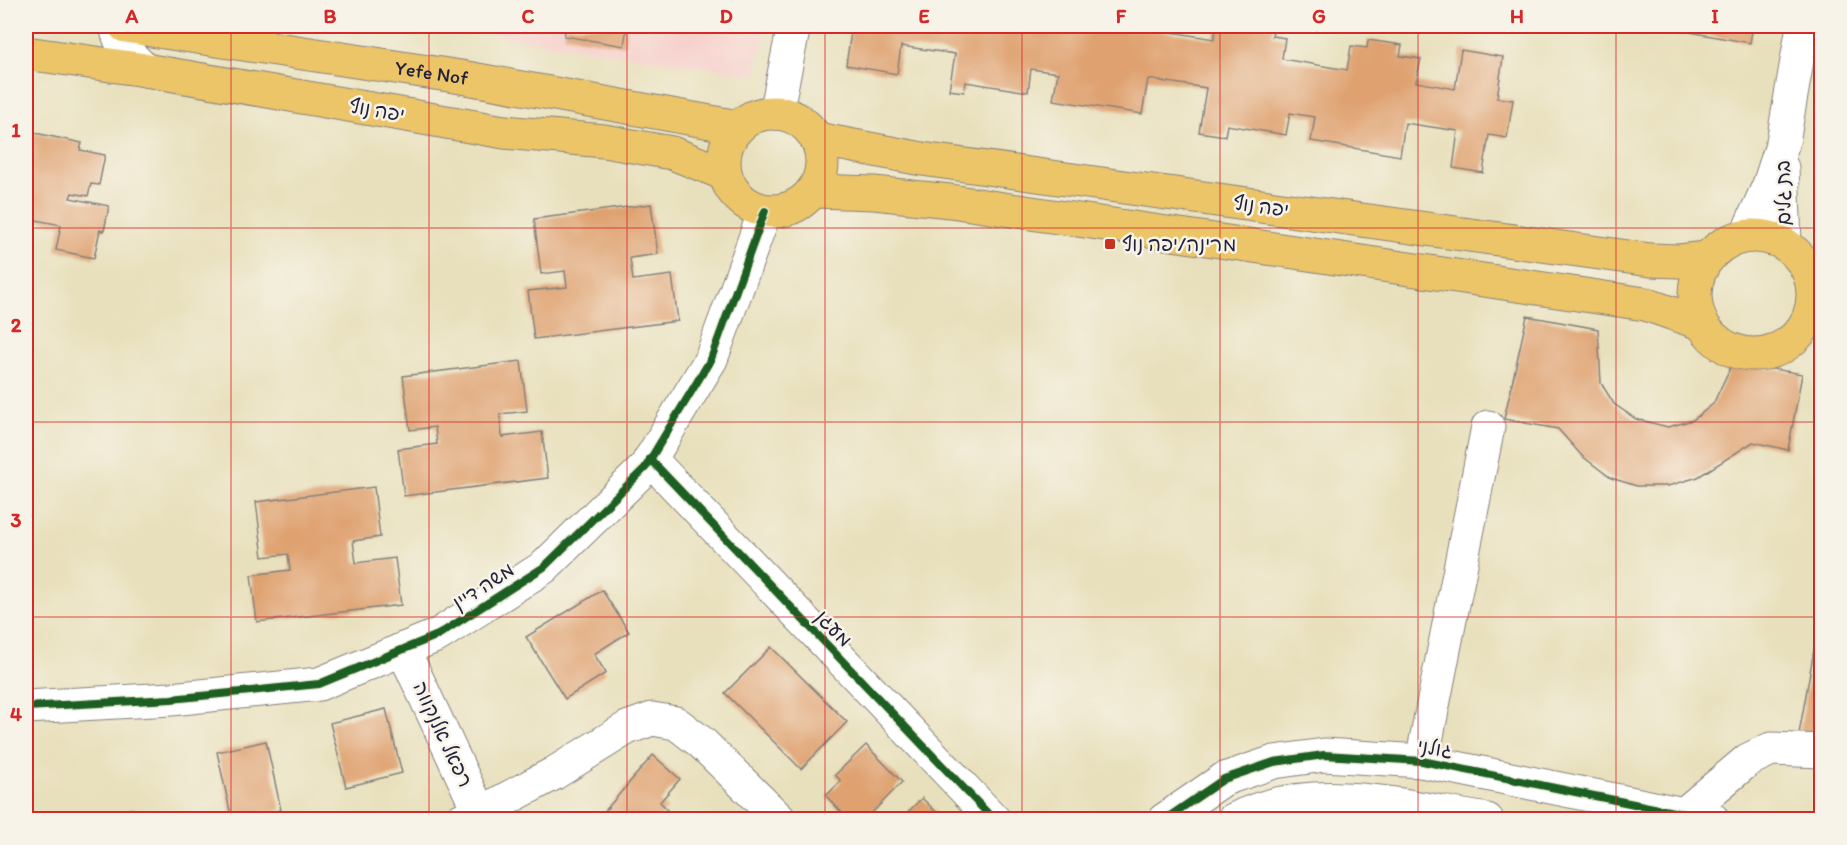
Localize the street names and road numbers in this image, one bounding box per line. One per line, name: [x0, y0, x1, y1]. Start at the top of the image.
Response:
street label: Yefe Nof: [393, 55, 470, 90]
street label: יפה נוף: [347, 93, 407, 127]
street label: בת גלים: [1770, 160, 1796, 226]
street label: יפה נוף: [1232, 190, 1290, 222]
street label: משה דיין: [448, 557, 518, 615]
street label: מעגן: [811, 605, 857, 651]
street label: רפאל אלנקווה: [407, 677, 478, 791]
street label: גולני: [1416, 733, 1454, 763]

